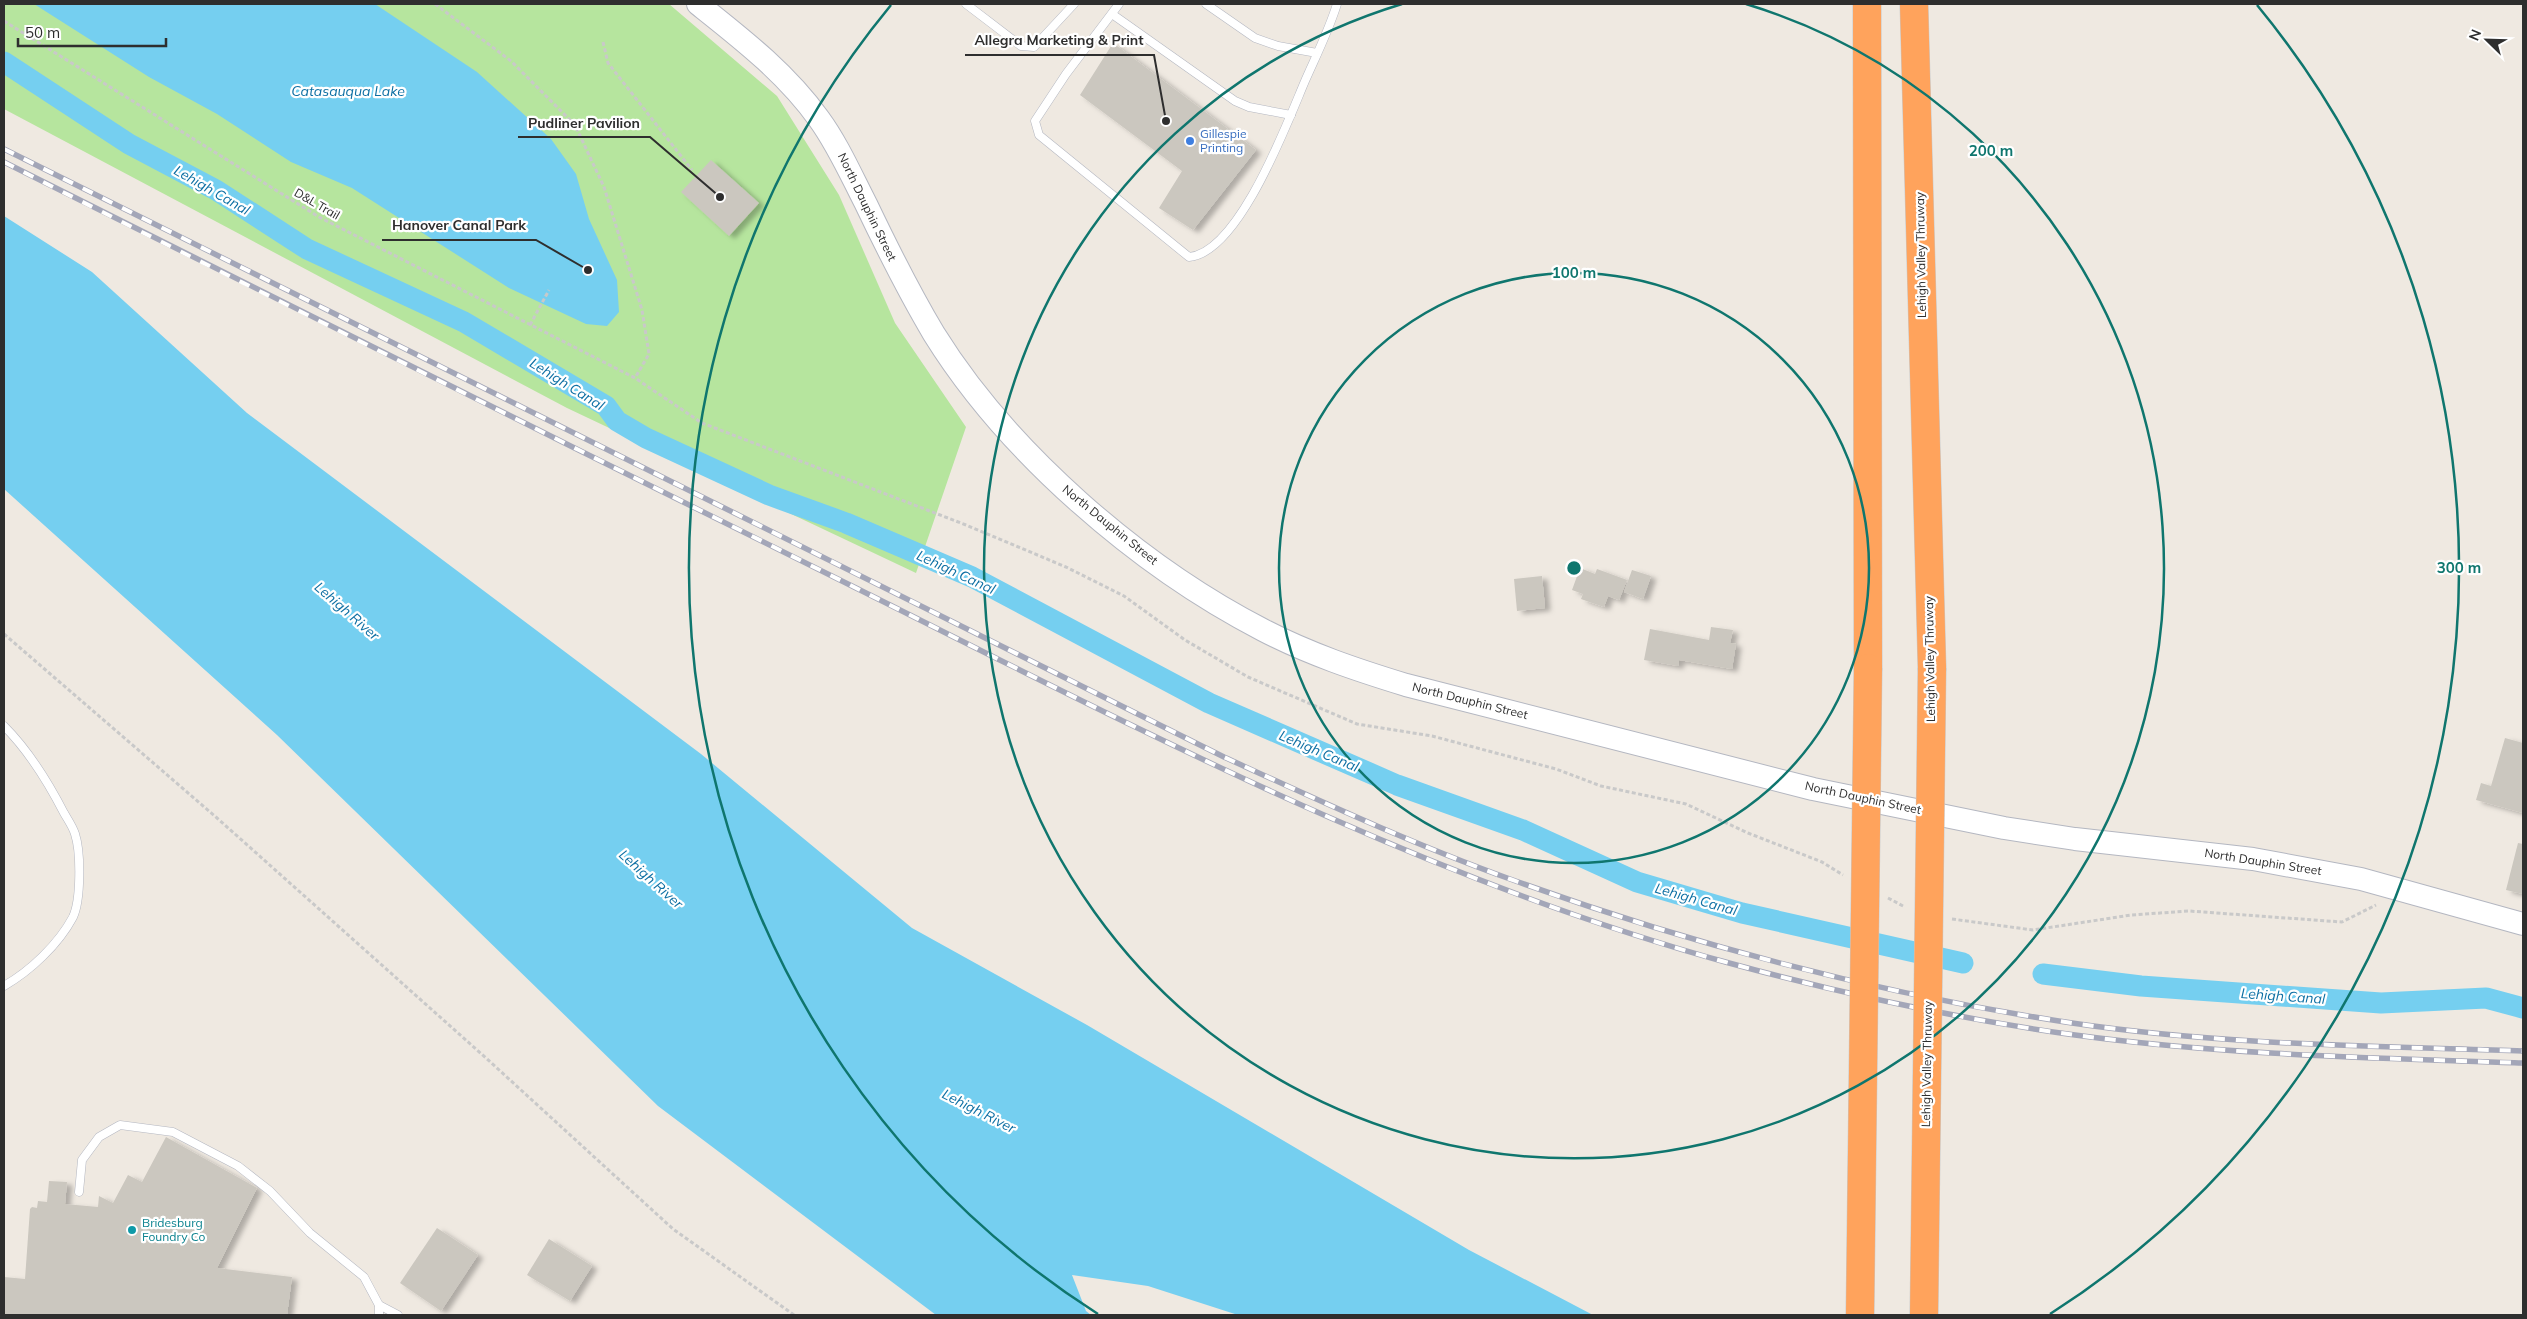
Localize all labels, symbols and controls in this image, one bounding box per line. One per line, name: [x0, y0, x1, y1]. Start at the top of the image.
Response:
scale bar: [18, 15, 165, 47]
north arrow: [2462, 15, 2512, 65]
text: 50 m: [25, 23, 60, 42]
callout: Allegra Marketing & Print: [965, 26, 1154, 55]
text: N: [2465, 27, 2485, 43]
text: Allegra Marketing & Print: [974, 31, 1144, 49]
water label: Catasauqua Lake: [291, 82, 405, 100]
callout: Pudliner Pavilion: [518, 108, 650, 137]
text: Pudliner Pavilion: [528, 114, 640, 132]
place label: Gillespie Printing: [1200, 126, 1246, 155]
marker: Gillespie Printing: [1184, 135, 1196, 147]
text: 200 m: [1969, 141, 2013, 160]
street label: North Dauphin Street: [835, 150, 900, 263]
water label: Lehigh Canal: [171, 161, 254, 219]
street label: D&L Trail: [292, 185, 343, 223]
street label: Lehigh Valley Thruway: [1912, 191, 1929, 318]
callout: Hanover Canal Park: [382, 211, 536, 240]
text: Hanover Canal Park: [392, 216, 526, 234]
text: 100 m: [1552, 263, 1596, 282]
water label: Lehigh Canal: [526, 354, 608, 414]
street label: North Dauphin Street: [1060, 482, 1161, 568]
water label: Lehigh Canal: [914, 546, 999, 598]
text: 300 m: [2437, 558, 2481, 577]
centre of rings: [1565, 559, 1583, 577]
water label: Lehigh River: [311, 578, 384, 645]
street label: Lehigh Valley Thruway: [1921, 595, 1938, 722]
street label: North Dauphin Street: [1411, 679, 1529, 722]
water label: Lehigh Canal: [1276, 726, 1362, 776]
street label: North Dauphin Street: [1804, 778, 1923, 817]
street label: North Dauphin Street: [2203, 845, 2323, 878]
water label: Lehigh River: [615, 846, 687, 913]
water label: Lehigh Canal: [1653, 879, 1740, 920]
water label: Lehigh Canal: [2240, 984, 2327, 1008]
street label: Lehigh Valley Thruway: [1918, 1000, 1935, 1127]
water label: Lehigh River: [939, 1085, 1020, 1138]
place label: Bridesburg Foundry Co: [142, 1215, 206, 1244]
marker: Bridesburg Foundry Co: [126, 1224, 138, 1236]

